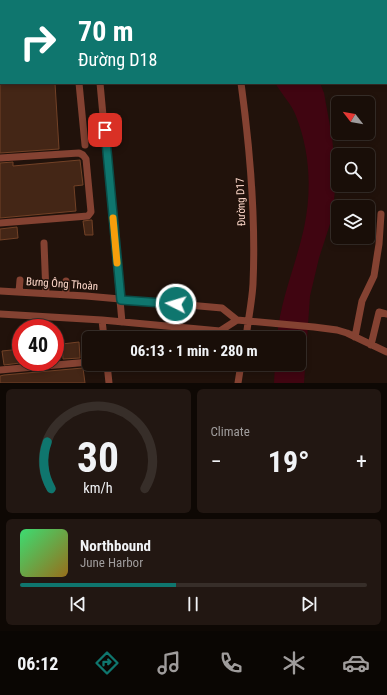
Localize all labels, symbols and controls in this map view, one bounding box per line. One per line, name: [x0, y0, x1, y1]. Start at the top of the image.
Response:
text: 70 m: [78, 15, 134, 48]
icon: right: [12, 16, 64, 68]
text: Đường D18: [78, 49, 157, 70]
north arrow: [331, 96, 375, 140]
map controls: [331, 96, 375, 244]
pin: [88, 113, 122, 147]
icon: arrive: [94, 119, 116, 141]
button: search: [331, 148, 375, 192]
street label: Đường D17: [234, 178, 248, 226]
button: layers: [331, 200, 375, 244]
street label: Bưng Ông Thoàn: [26, 275, 98, 293]
position arrow: [155, 283, 197, 325]
speed limit sign: 40: [12, 319, 64, 371]
text: 06:13 · 1 min · 280 m: [130, 342, 258, 360]
text: Climate: [211, 424, 250, 439]
text: 30: [77, 433, 119, 482]
text: 19°: [268, 444, 310, 479]
text: −: [211, 449, 222, 474]
text: +: [356, 449, 367, 474]
text: km/h: [84, 480, 113, 496]
text: Northbound: [80, 537, 151, 555]
text: June Harbor: [80, 555, 143, 570]
icon: previous: [67, 593, 89, 615]
icon: pause: [182, 593, 204, 615]
icon: next: [298, 593, 320, 615]
icon: directions: [93, 649, 121, 677]
icon: music: [155, 649, 183, 677]
icon: phone: [217, 649, 245, 677]
icon: climate: [280, 649, 308, 677]
icon: car: [342, 649, 370, 677]
text: 06:12: [17, 653, 58, 674]

